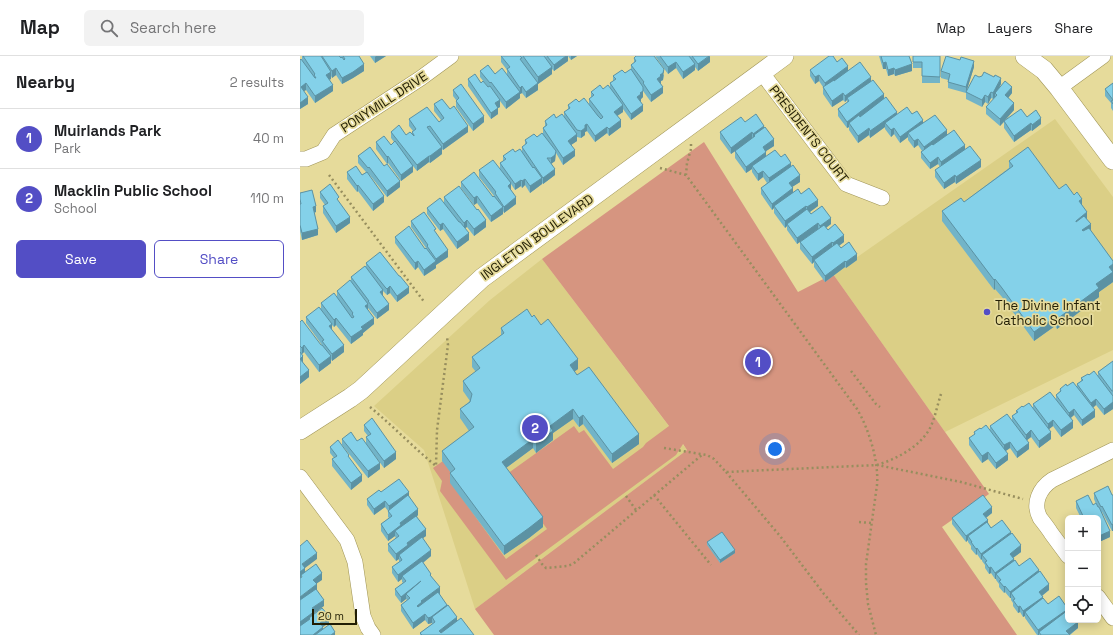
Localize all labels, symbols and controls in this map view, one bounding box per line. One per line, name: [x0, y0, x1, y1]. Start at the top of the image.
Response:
search box: [84, 10, 364, 46]
text: Map: [20, 15, 60, 40]
icon: search: [98, 17, 120, 39]
text: Search here: [130, 18, 216, 37]
text: Map: [936, 19, 966, 37]
text: Layers: [988, 19, 1032, 37]
text: Share: [1054, 19, 1093, 37]
street label: PONYMILL DRIVE: [337, 68, 431, 136]
text: Nearby: [16, 71, 75, 93]
text: 2 results: [230, 74, 284, 91]
street label: PRESIDENTS COURT: [766, 82, 853, 186]
text: Muirlands Park: [54, 121, 162, 140]
text: 1: [26, 130, 32, 147]
text: 40 m: [253, 130, 284, 147]
text: Park: [54, 140, 81, 157]
text: Macklin Public School: [54, 181, 212, 200]
text: 2: [25, 190, 33, 207]
text: 110 m: [250, 190, 284, 207]
street label: INGLETON BOULEVARD: [477, 190, 597, 284]
text: School: [54, 200, 97, 217]
button: Save: [16, 240, 146, 278]
button: Share: [154, 240, 284, 278]
place label: The Divine Infant Catholic School: [995, 297, 1100, 329]
marker: The Divine Infant Catholic School: [982, 307, 992, 317]
pin: 1: [745, 347, 771, 377]
pin: 2: [522, 413, 548, 443]
your location: [765, 439, 785, 459]
map controls: [1065, 515, 1101, 623]
button: +: [1065, 515, 1101, 551]
button: −: [1065, 551, 1101, 587]
button: locate: [1065, 587, 1101, 623]
scale bar: [312, 607, 357, 626]
text: 20 m: [318, 609, 344, 623]

